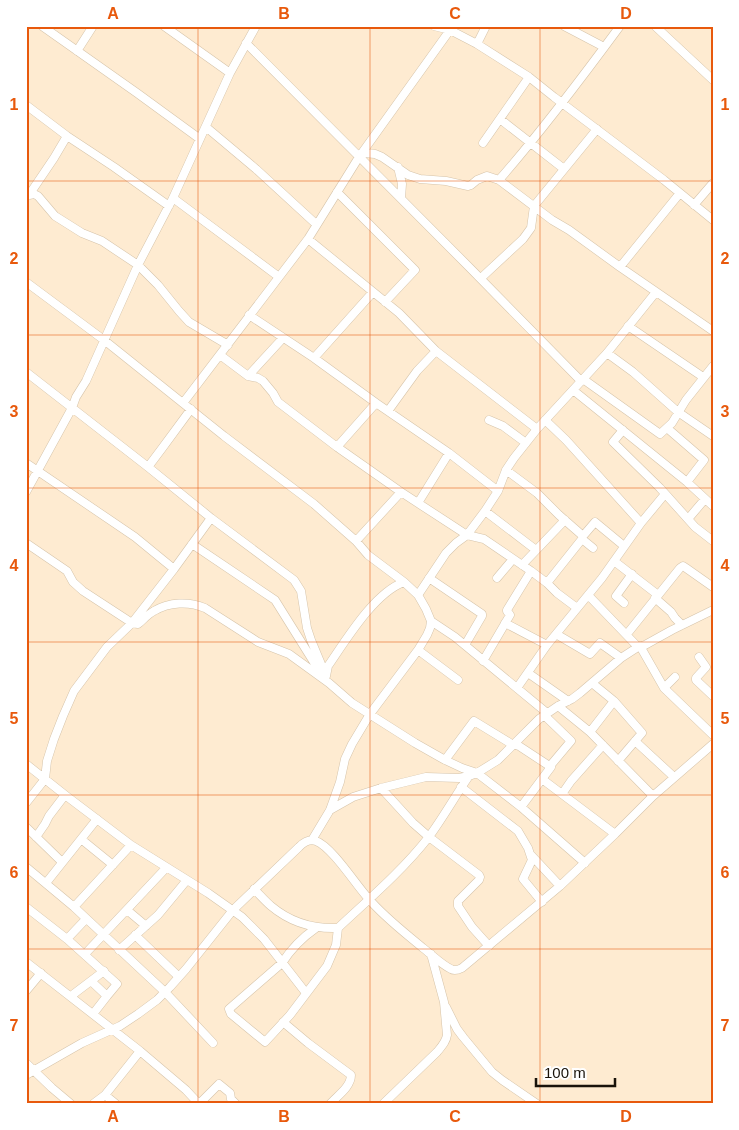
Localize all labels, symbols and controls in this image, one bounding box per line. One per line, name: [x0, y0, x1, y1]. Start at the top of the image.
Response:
text: A: [107, 5, 119, 22]
text: B: [278, 5, 290, 22]
text: C: [449, 5, 461, 22]
text: D: [620, 5, 632, 22]
text: 1: [10, 96, 19, 113]
text: 1: [721, 96, 730, 113]
text: 2: [10, 250, 19, 267]
text: 2: [721, 250, 730, 267]
text: 3: [10, 403, 19, 420]
text: 3: [721, 403, 730, 420]
text: 4: [10, 557, 19, 574]
text: 4: [721, 557, 730, 574]
text: 5: [10, 710, 19, 727]
text: 5: [721, 710, 730, 727]
text: 6: [10, 864, 19, 881]
text: 6: [721, 864, 730, 881]
text: 7: [10, 1017, 19, 1034]
text: 7: [721, 1017, 730, 1034]
scale bar: [536, 1055, 615, 1087]
text: 100 m: [544, 1064, 586, 1081]
text: A: [107, 1108, 119, 1125]
text: B: [278, 1108, 290, 1125]
text: C: [449, 1108, 461, 1125]
text: D: [620, 1108, 632, 1125]

